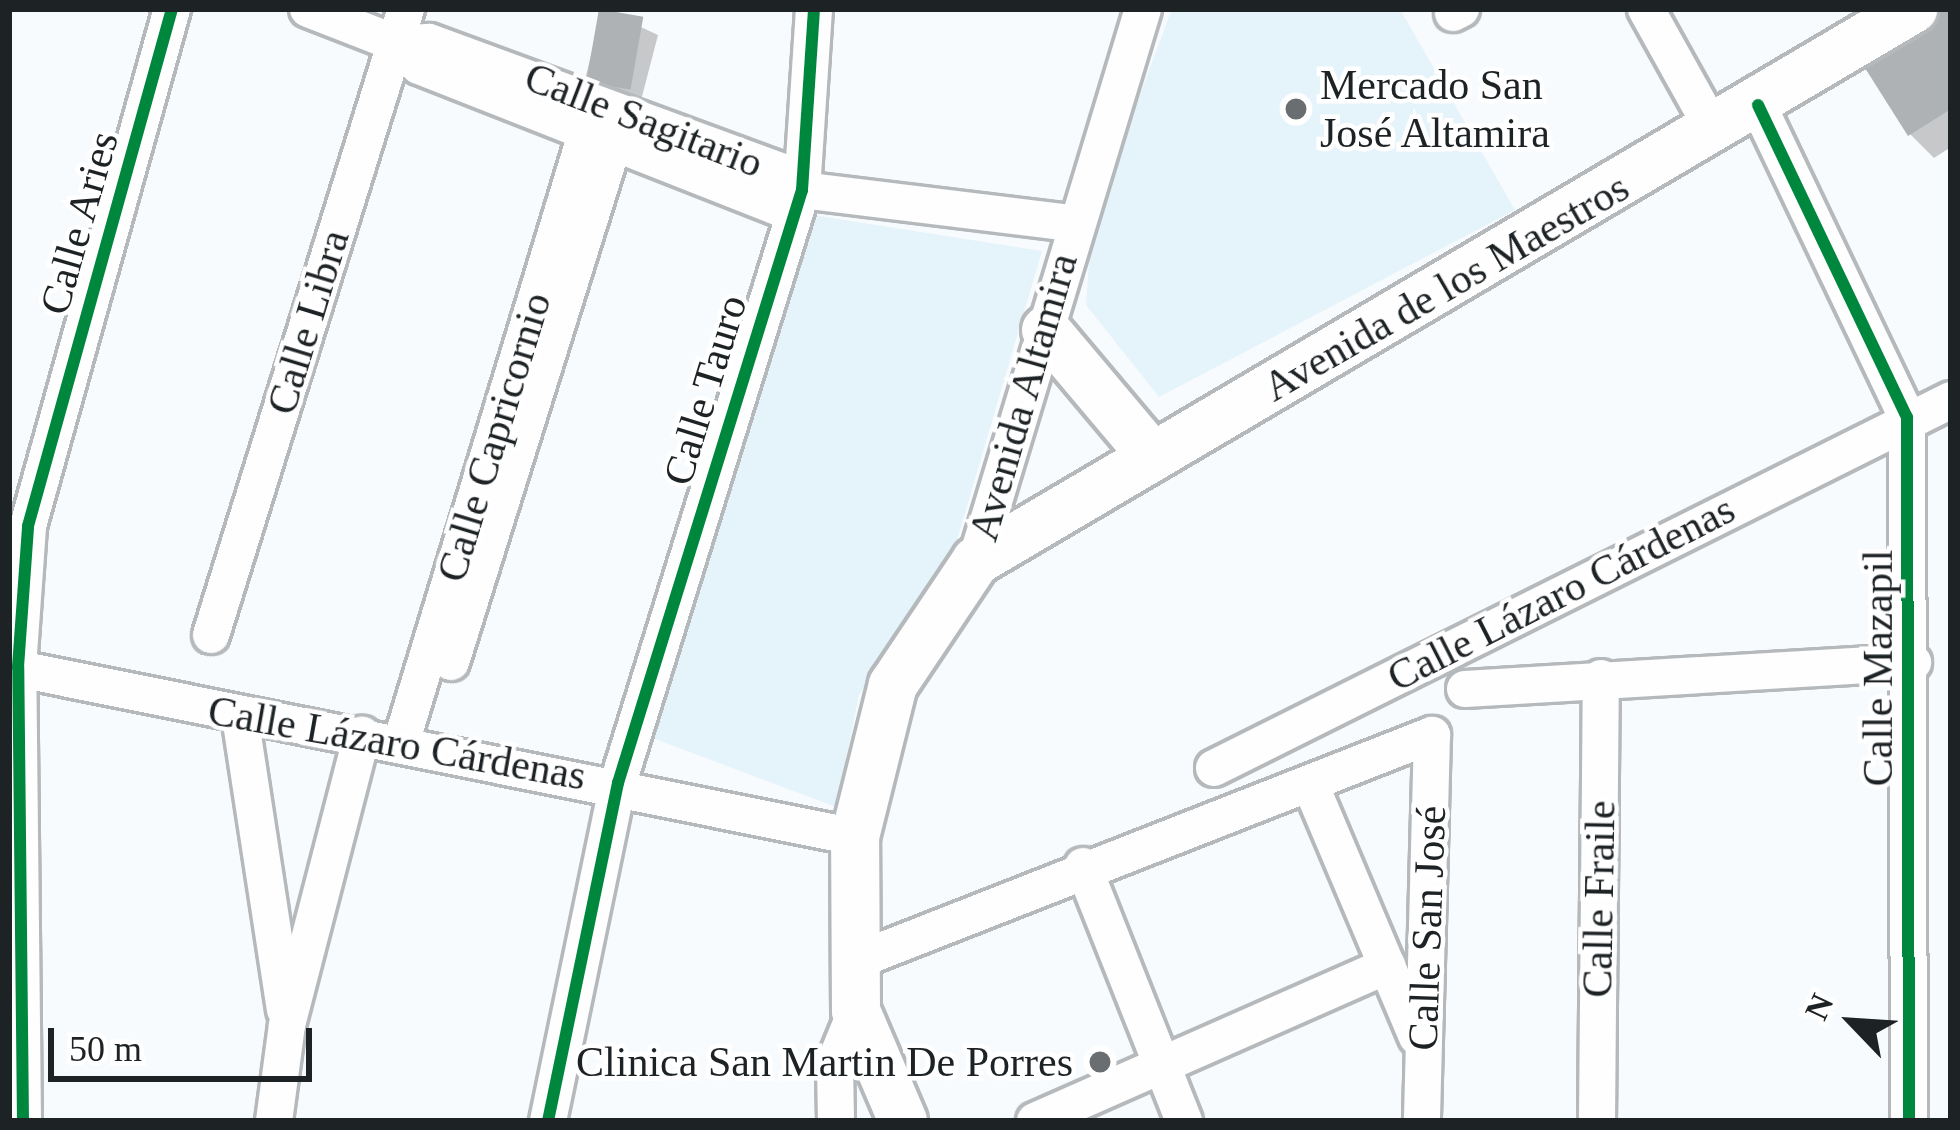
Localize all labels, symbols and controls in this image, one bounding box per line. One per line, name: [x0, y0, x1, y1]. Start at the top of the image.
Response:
street label: Calle Sagitario: [518, 52, 770, 188]
place label: Mercado San José Altamira: [1320, 60, 1552, 158]
marker: Mercado San José Altamira: [1283, 96, 1309, 122]
street label: Calle Aries: [29, 125, 129, 321]
street label: Avenida de los Maestros: [1254, 162, 1638, 412]
street label: Calle Libra: [256, 224, 360, 420]
street label: Avenida Altamira: [958, 246, 1088, 548]
street label: Calle Capricornio: [426, 286, 562, 588]
street label: Calle Tauro: [652, 289, 758, 491]
street label: Calle Lázaro Cárdenas: [1379, 484, 1743, 702]
street label: Calle Mazapil: [1853, 550, 1903, 786]
street label: Calle Lázaro Cárdenas: [204, 685, 590, 801]
street label: Calle Fraile: [1572, 800, 1626, 998]
street label: Calle San José: [1398, 805, 1456, 1051]
north arrow: [1792, 962, 1912, 1082]
text: N: [1798, 988, 1841, 1025]
scale bar: [54, 1004, 318, 1078]
text: 50 m: [69, 1029, 142, 1069]
place label: Clinica San Martin De Porres: [576, 1037, 1073, 1087]
marker: Clinica San Martin De Porres: [1084, 1046, 1116, 1078]

